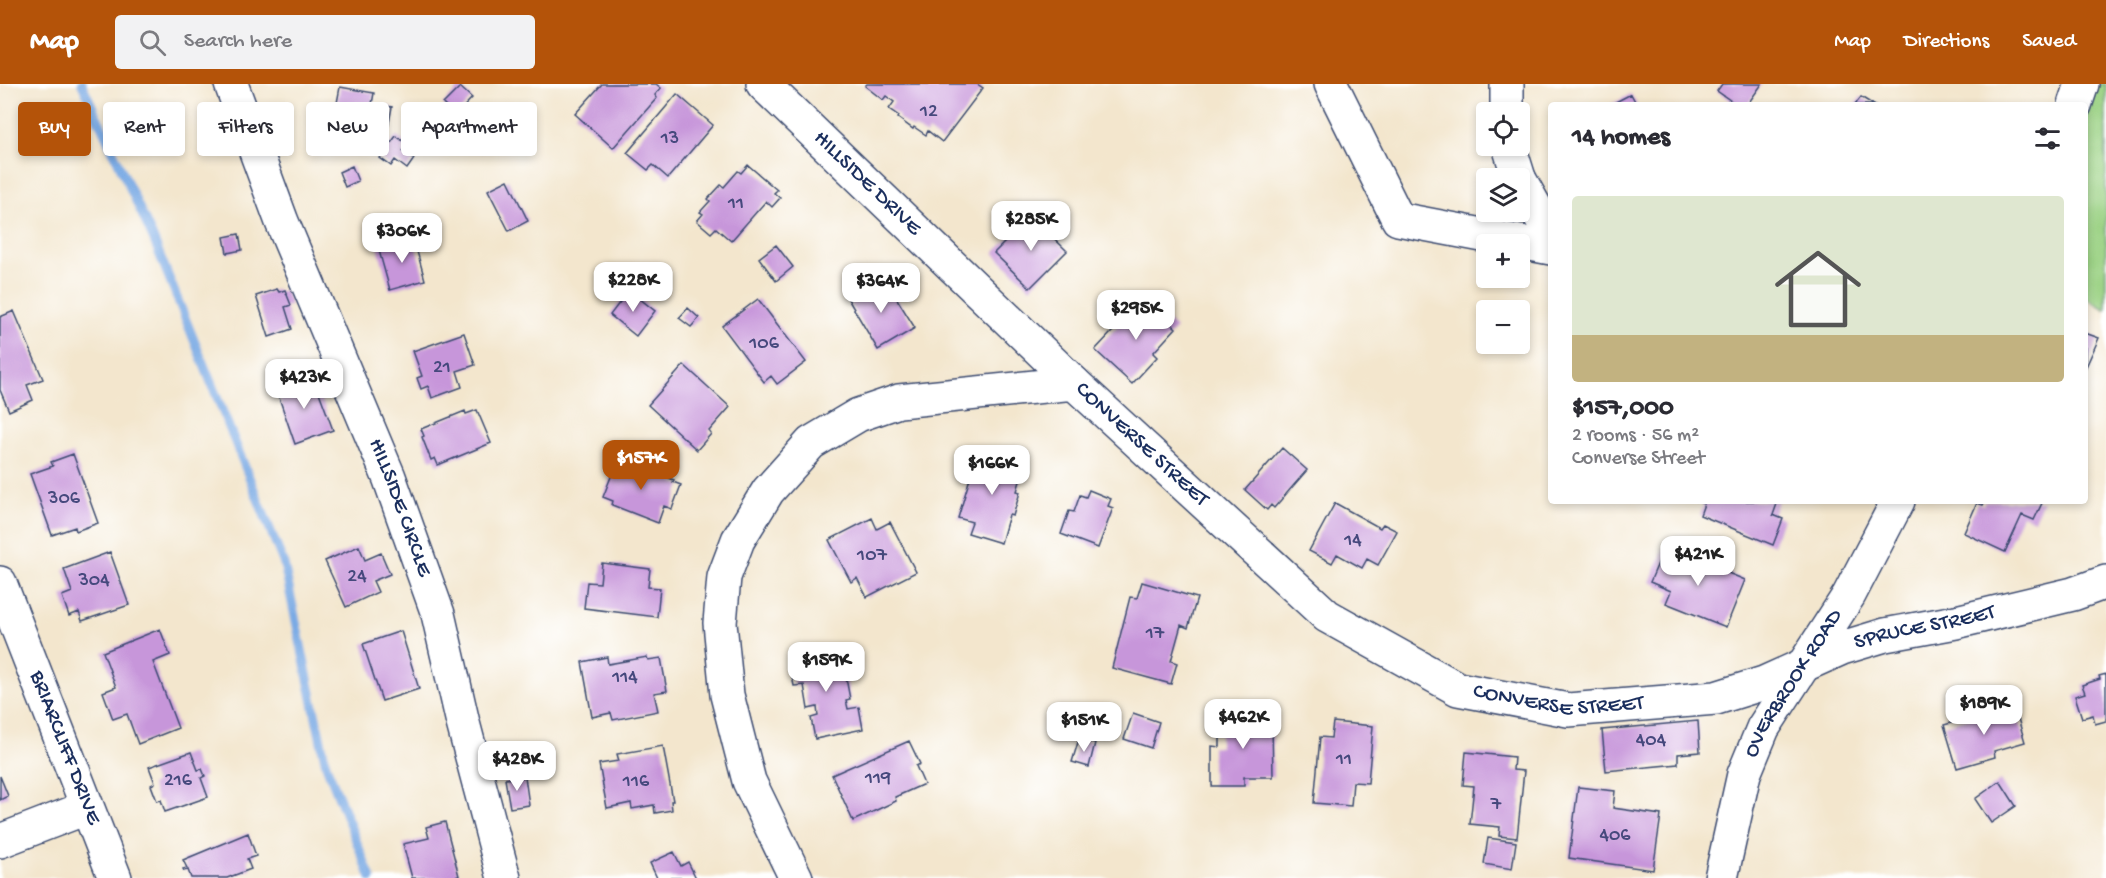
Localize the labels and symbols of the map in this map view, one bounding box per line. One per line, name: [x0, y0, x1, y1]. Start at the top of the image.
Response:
house number: 12: [919, 101, 938, 124]
street label: HILLSIDE DRIVE: [807, 126, 927, 243]
house number: 13: [660, 128, 679, 151]
house number: 11: [727, 193, 744, 216]
pin: $285K: [989, 201, 1073, 252]
pin: $306K: [360, 213, 444, 264]
pin: $228K: [591, 262, 675, 313]
pin: $364K: [839, 263, 923, 314]
pin: $295K: [1094, 290, 1178, 341]
house number: 106: [748, 333, 780, 356]
house number: 21: [433, 357, 451, 380]
pin: $423K: [262, 359, 346, 410]
street label: CONVERSE STREET: [1069, 377, 1215, 514]
street label: HILLSIDE CIRCLE: [361, 435, 437, 581]
pin: $157K: [599, 440, 683, 491]
pin: $166K: [950, 445, 1034, 496]
house number: 306: [47, 488, 81, 511]
house number: 14: [1343, 530, 1362, 553]
pin: $421K: [1656, 536, 1740, 587]
house number: 107: [856, 545, 888, 568]
house number: 24: [347, 566, 367, 589]
house number: 304: [77, 570, 110, 593]
street label: SPRUCE STREET: [1851, 600, 1999, 657]
street label: OVERBROOK ROAD: [1739, 604, 1849, 762]
house number: 17: [1145, 623, 1165, 646]
pin: $159K: [784, 642, 868, 693]
street label: BRIARCLIFF DRIVE: [22, 666, 106, 830]
house number: 114: [611, 667, 638, 690]
street label: CONVERSE STREET: [1471, 679, 1646, 724]
pin: $189K: [1942, 685, 2026, 736]
pin: $462K: [1201, 699, 1285, 750]
pin: $151K: [1042, 702, 1126, 753]
house number: 404: [1636, 730, 1667, 753]
pin: $428K: [475, 741, 559, 792]
house number: 11: [1335, 749, 1352, 772]
house number: 119: [864, 768, 891, 791]
house number: 216: [164, 770, 193, 793]
house number: 116: [622, 771, 650, 794]
house number: 7: [1490, 794, 1502, 817]
house number: 406: [1600, 825, 1631, 848]

